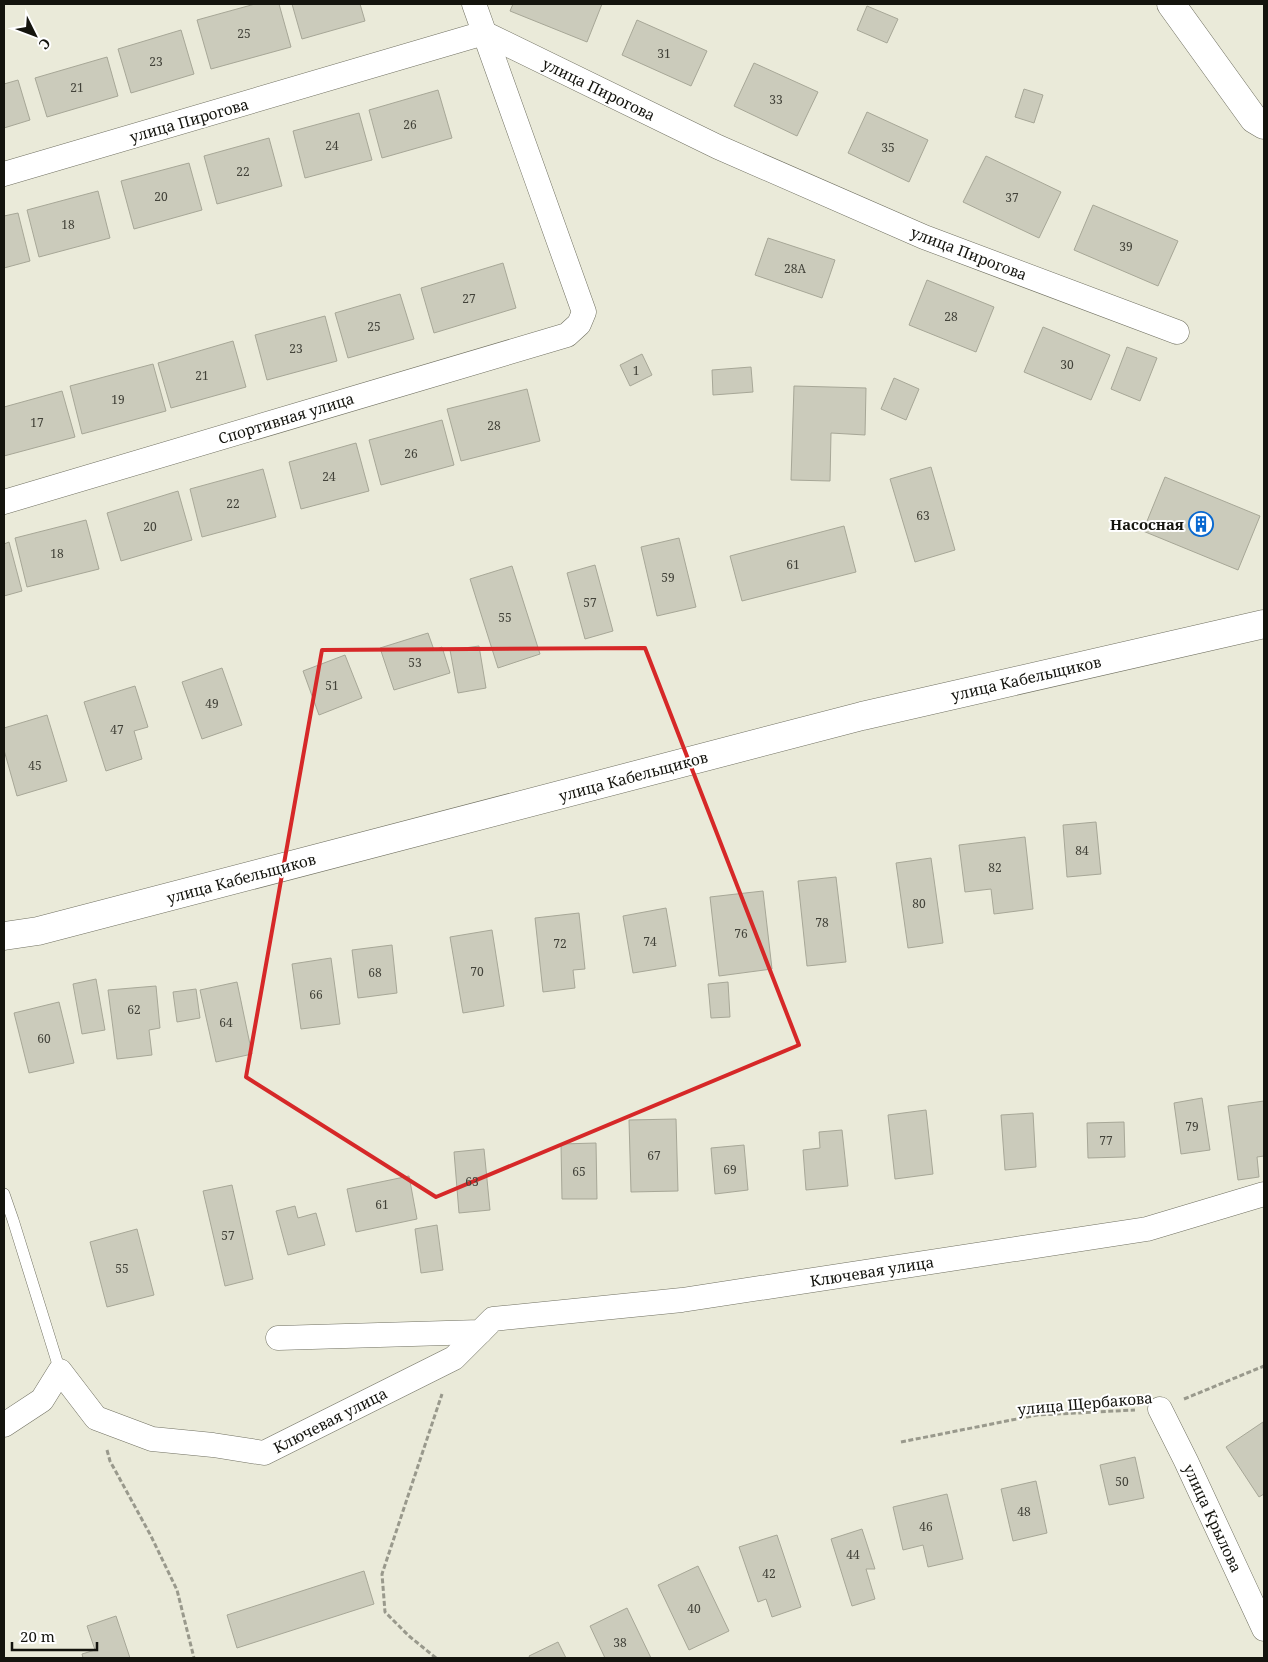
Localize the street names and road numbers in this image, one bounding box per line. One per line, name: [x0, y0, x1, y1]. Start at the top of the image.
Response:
street label: улица Пирогова: [539, 53, 659, 125]
street label: улица Пирогова: [127, 93, 251, 147]
street label: улица Пирогова: [908, 222, 1030, 284]
street label: Спортивная улица: [216, 388, 356, 448]
street label: улица Кабельщиков: [949, 651, 1103, 705]
street label: улица Кабельщиков: [556, 746, 710, 806]
street label: улица Кабельщиков: [164, 848, 318, 908]
street label: Ключевая улица: [809, 1251, 935, 1291]
street label: Ключевая улица: [270, 1383, 390, 1457]
street label: улица Щербакова: [1017, 1387, 1153, 1419]
street label: улица Крылова: [1179, 1461, 1247, 1575]

